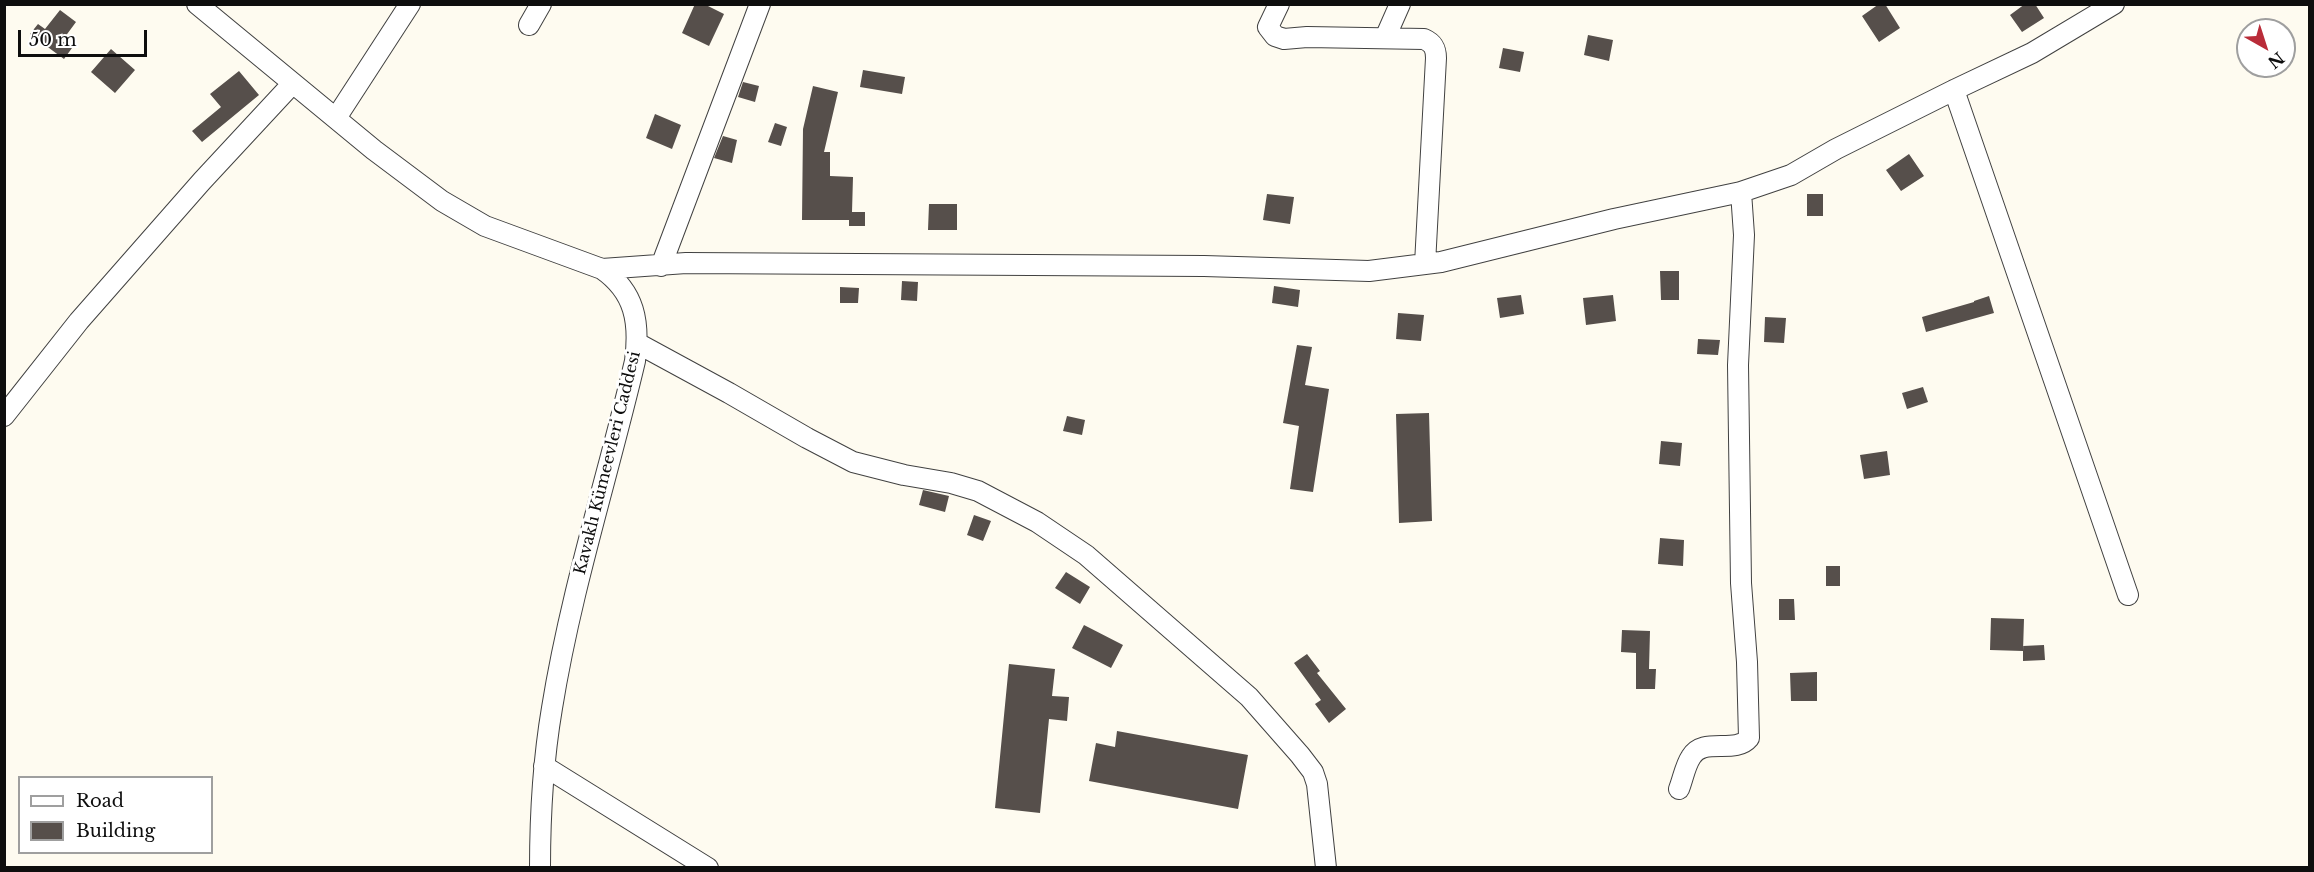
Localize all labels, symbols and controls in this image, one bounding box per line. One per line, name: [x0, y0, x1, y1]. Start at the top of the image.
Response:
scale bar: [21, 18, 150, 56]
north arrow: [2236, 18, 2296, 78]
text: 50 m: [29, 29, 77, 51]
text: N: [2264, 48, 2288, 73]
street label: Kavaklı Kümeevleri Caddesi: [571, 349, 645, 577]
legend: [18, 776, 213, 854]
text: Road: [76, 790, 124, 812]
text: Building: [76, 820, 155, 842]

